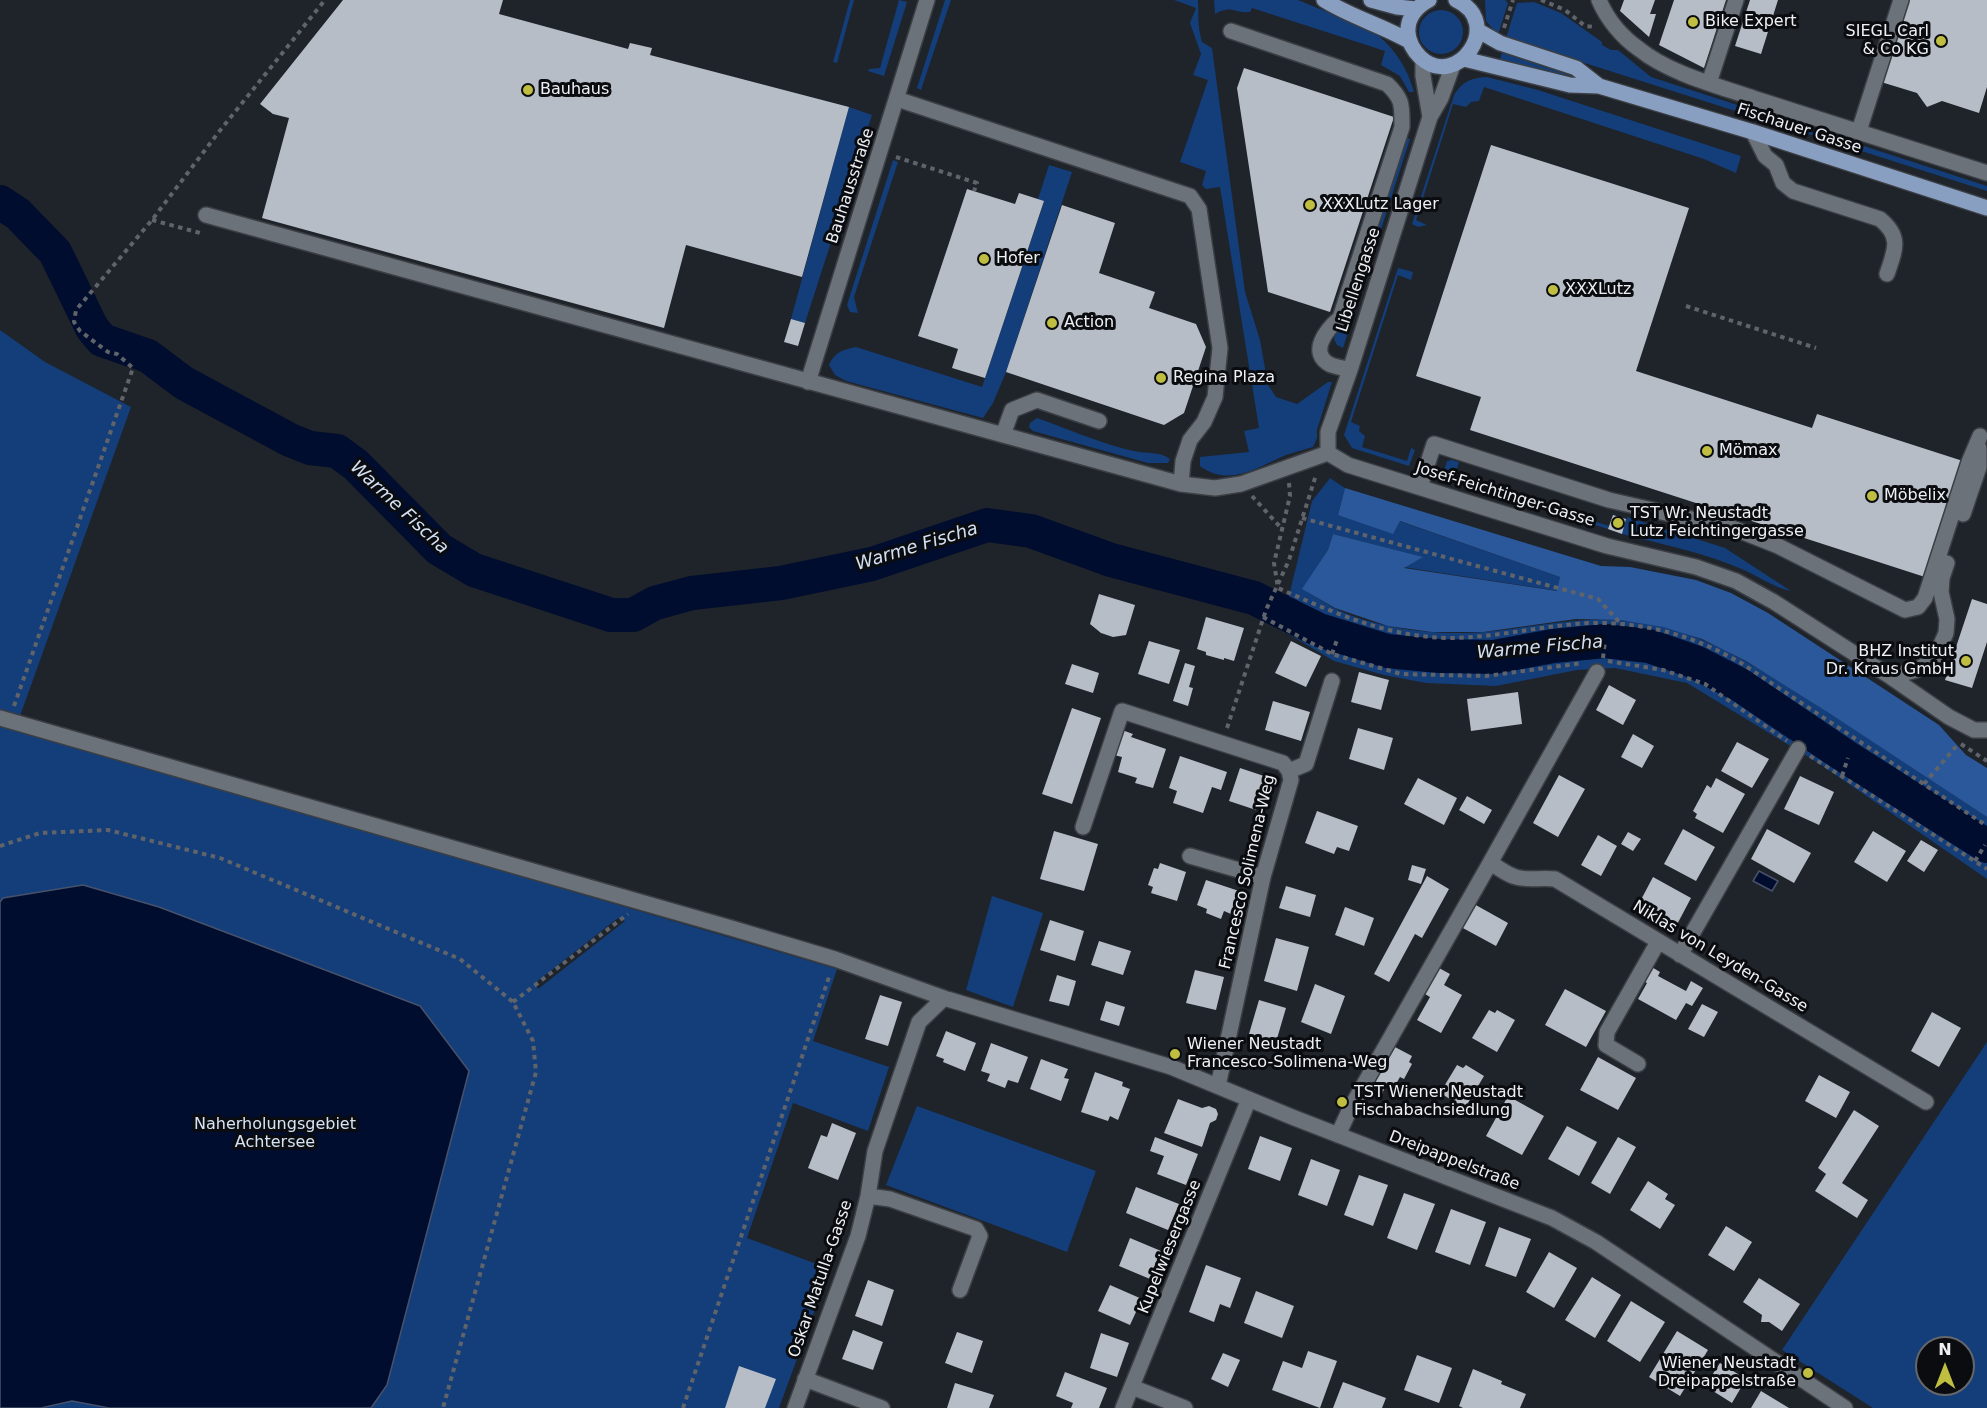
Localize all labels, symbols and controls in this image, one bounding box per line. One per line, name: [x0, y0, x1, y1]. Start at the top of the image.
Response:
place label: Bike Expert: [1705, 12, 1796, 32]
marker: Bike Expert: [1686, 15, 1700, 29]
place label: SIEGL Carl & Co KG: [1846, 22, 1929, 60]
marker: SIEGL Carl & Co KG: [1934, 34, 1948, 48]
place label: Bauhaus: [540, 80, 609, 100]
marker: Bauhaus: [521, 83, 535, 97]
street label: Fischauer Gasse: [1734, 100, 1864, 158]
street label: Bauhausstraße: [823, 126, 879, 246]
place label: XXXLutz Lager: [1322, 195, 1439, 215]
marker: XXXLutz Lager: [1303, 198, 1317, 212]
street label: Libellengasse: [1333, 225, 1385, 335]
place label: Hofer: [996, 249, 1040, 269]
marker: Hofer: [977, 252, 991, 266]
place label: XXXLutz: [1565, 280, 1631, 300]
marker: XXXLutz: [1546, 283, 1560, 297]
place label: Action: [1064, 313, 1114, 333]
marker: Action: [1045, 316, 1059, 330]
place label: Regina Plaza: [1173, 368, 1275, 388]
marker: Regina Plaza: [1154, 371, 1168, 385]
place label: Mömax: [1719, 441, 1777, 461]
marker: Mömax: [1700, 444, 1714, 458]
water label: Warme Fischa: [345, 457, 453, 559]
street label: Josef-Feichtinger-Gasse: [1413, 459, 1597, 531]
place label: Möbelix: [1884, 486, 1946, 506]
marker: Möbelix: [1865, 489, 1879, 503]
place label: TST Wr. Neustadt Lutz Feichtingergasse: [1630, 504, 1804, 542]
marker: TST Wr. Neustadt Lutz Feichtingergasse: [1611, 516, 1625, 530]
water label: Warme Fischa: [853, 518, 981, 576]
water label: Warme Fischa: [1476, 632, 1604, 664]
place label: BHZ Institut Dr. Kraus GmbH: [1826, 642, 1954, 680]
marker: BHZ Institut Dr. Kraus GmbH: [1959, 654, 1973, 668]
street label: Francesco Solimena-Weg: [1216, 773, 1280, 971]
street label: Niklas von Leyden-Gasse: [1629, 897, 1811, 1017]
place label: Wiener Neustadt Francesco-Solimena-Weg: [1187, 1035, 1387, 1073]
marker: Wiener Neustadt Francesco-Solimena-Weg: [1168, 1047, 1182, 1061]
place label: TST Wiener Neustadt Fischabachsiedlung: [1354, 1083, 1523, 1121]
marker: TST Wiener Neustadt Fischabachsiedlung: [1335, 1095, 1349, 1109]
park label: Naherholungsgebiet Achtersee: [194, 1115, 356, 1153]
street label: Dreipappelstraße: [1386, 1127, 1522, 1195]
street label: Kupelwiesergasse: [1134, 1177, 1206, 1317]
street label: Oskar Matulla-Gasse: [785, 1198, 857, 1360]
north arrow: [1915, 1336, 1975, 1396]
text: N: [1938, 1340, 1952, 1359]
place label: Wiener Neustadt Dreipappelstraße: [1658, 1354, 1796, 1392]
marker: Wiener Neustadt Dreipappelstraße: [1801, 1366, 1815, 1380]

